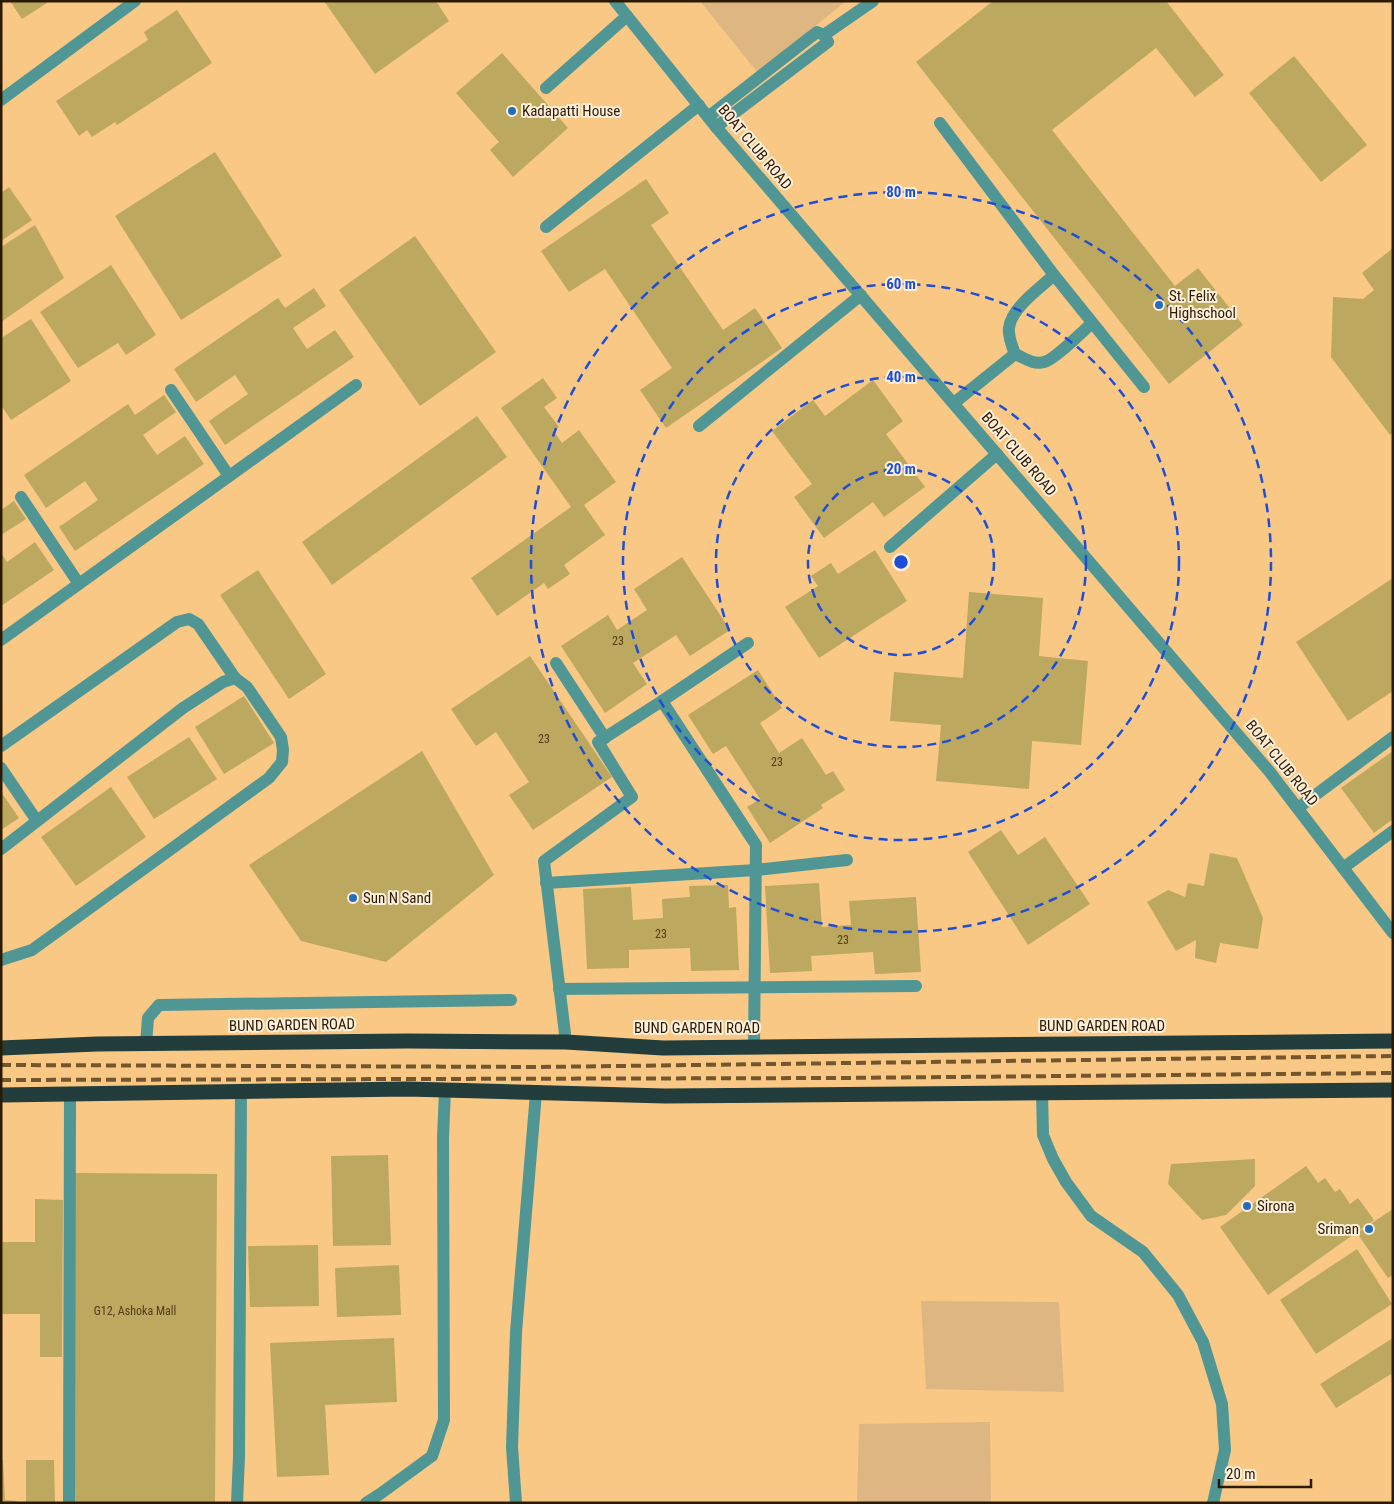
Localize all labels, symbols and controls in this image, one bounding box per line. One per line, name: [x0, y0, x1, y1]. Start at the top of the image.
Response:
street label: BOAT CLUB ROAD: [714, 101, 796, 193]
place label: Kadapatti House: [522, 102, 620, 120]
marker: Kadapatti House: [506, 105, 518, 117]
text: 80 m: [886, 183, 916, 201]
text: 60 m: [886, 275, 916, 293]
place label: St. Felix Highschool: [1169, 287, 1236, 322]
marker: St. Felix Highschool: [1153, 299, 1165, 311]
text: 40 m: [886, 368, 916, 386]
street label: BOAT CLUB ROAD: [978, 408, 1060, 500]
text: 20 m: [886, 460, 916, 478]
centre of rings: [892, 553, 910, 571]
house number: 23: [612, 634, 624, 648]
street label: BOAT CLUB ROAD: [1242, 717, 1322, 809]
house number: 23: [538, 732, 550, 746]
house number: 23: [771, 755, 783, 769]
place label: Sun N Sand: [363, 889, 431, 907]
marker: Sun N Sand: [347, 892, 359, 904]
house number: 23: [655, 927, 667, 941]
house number: 23: [837, 933, 849, 947]
street label: BUND GARDEN ROAD: [229, 1015, 355, 1035]
street label: BUND GARDEN ROAD: [1039, 1017, 1165, 1035]
street label: BUND GARDEN ROAD: [634, 1019, 760, 1037]
place label: Sirona: [1257, 1197, 1295, 1215]
marker: Sirona: [1241, 1200, 1253, 1212]
place label: Sriman: [1317, 1220, 1359, 1238]
marker: Sriman: [1363, 1223, 1375, 1235]
house number: G12, Ashoka Mall: [94, 1304, 176, 1318]
scale bar: [1219, 1456, 1312, 1488]
text: 20 m: [1226, 1465, 1256, 1483]

